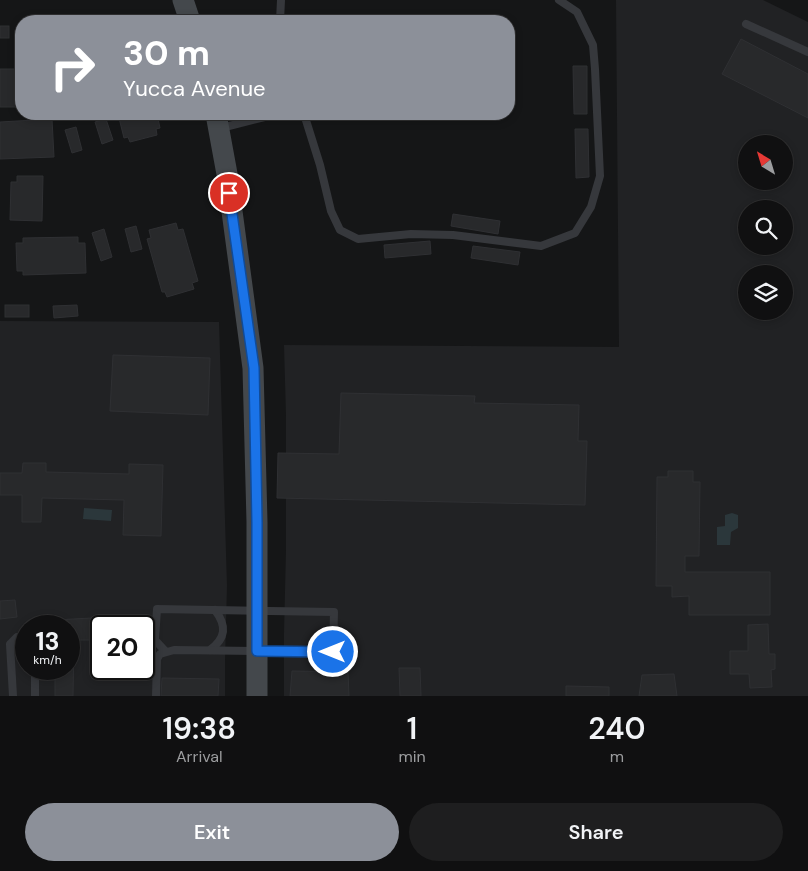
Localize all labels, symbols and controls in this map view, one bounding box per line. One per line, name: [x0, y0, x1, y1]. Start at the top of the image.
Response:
text: 30 m: [123, 30, 210, 76]
icon: right: [40, 35, 105, 100]
text: Yucca Avenue: [123, 74, 266, 103]
north arrow: [738, 135, 792, 190]
map controls: [738, 135, 793, 320]
pin: [208, 172, 250, 214]
icon: arrive: [215, 179, 243, 207]
button: search: [738, 200, 793, 255]
button: layers: [738, 265, 793, 320]
speed limit sign: 20: [90, 615, 155, 680]
text: 13: [35, 625, 60, 658]
position arrow: [306, 625, 358, 677]
text: km/h: [33, 652, 62, 668]
text: 19:38: [163, 709, 236, 748]
text: 1: [407, 709, 417, 748]
text: 240: [588, 709, 645, 748]
text: Arrival: [176, 746, 223, 767]
text: min: [398, 746, 426, 767]
text: m: [610, 746, 624, 767]
button: Exit: [25, 803, 399, 861]
button: Share: [409, 803, 783, 861]

